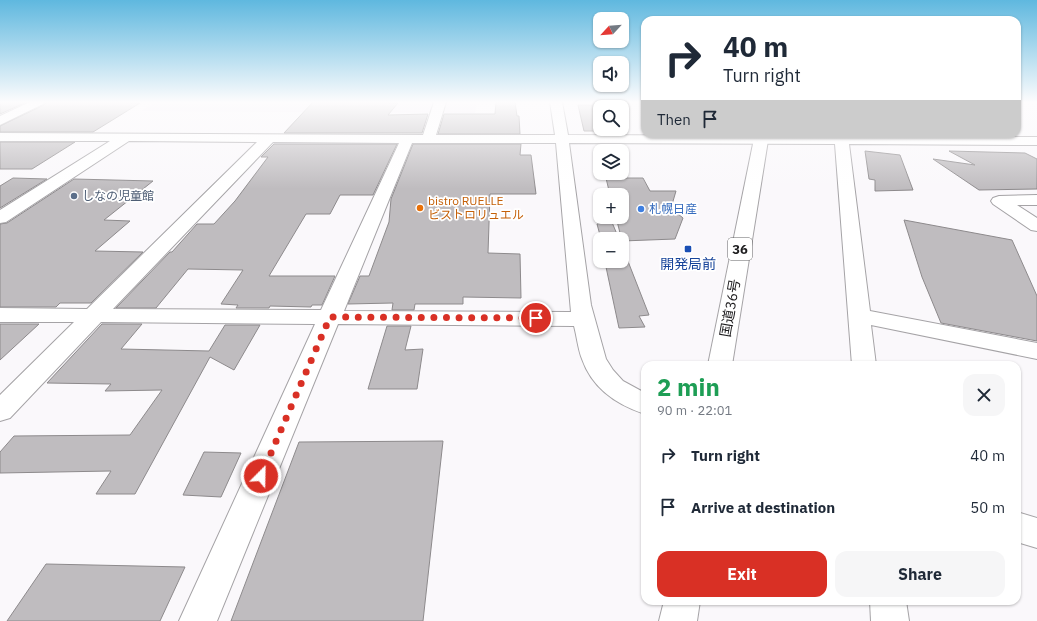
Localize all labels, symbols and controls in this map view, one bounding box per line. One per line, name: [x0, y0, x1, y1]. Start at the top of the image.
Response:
north arrow: [593, 12, 629, 48]
map controls: [593, 12, 629, 268]
text: 40 m: [723, 28, 788, 65]
icon: right: [657, 32, 709, 84]
button: sound: [593, 56, 629, 92]
text: Turn right: [723, 64, 801, 87]
button: search: [593, 100, 629, 136]
icon: arrive: [699, 108, 721, 130]
text: Then: [657, 110, 691, 129]
button: layers: [593, 144, 629, 180]
place label: しなの児童館: [82, 188, 154, 203]
button: +: [593, 188, 629, 224]
marker: しなの児童館: [69, 191, 79, 201]
place label: bistro RUELLE ビストロリュエル: [428, 193, 524, 222]
place label: 札幌日産: [649, 201, 697, 216]
marker: bistro RUELLE ビストロリュエル: [415, 203, 425, 213]
marker: 札幌日産: [636, 204, 646, 214]
button: −: [593, 232, 629, 268]
road number: 36: [728, 238, 752, 260]
marker: 開発局前: [683, 244, 693, 254]
place label: 開発局前: [660, 255, 716, 273]
street label: 国道36号: [716, 277, 744, 339]
pin: [519, 301, 553, 335]
icon: arrive: [525, 307, 547, 329]
text: 2 min: [657, 371, 720, 403]
button: close: [963, 374, 1005, 416]
text: 90 m · 22:01: [657, 402, 732, 419]
icon: right: [657, 444, 679, 466]
text: Turn right: [691, 446, 760, 465]
text: 40 m: [970, 446, 1005, 465]
position arrow: [240, 455, 282, 497]
icon: arrive: [657, 496, 679, 518]
text: Arrive at destination: [691, 498, 835, 517]
text: 50 m: [970, 498, 1005, 517]
button: Exit: [657, 551, 827, 597]
button: Share: [835, 551, 1005, 597]

